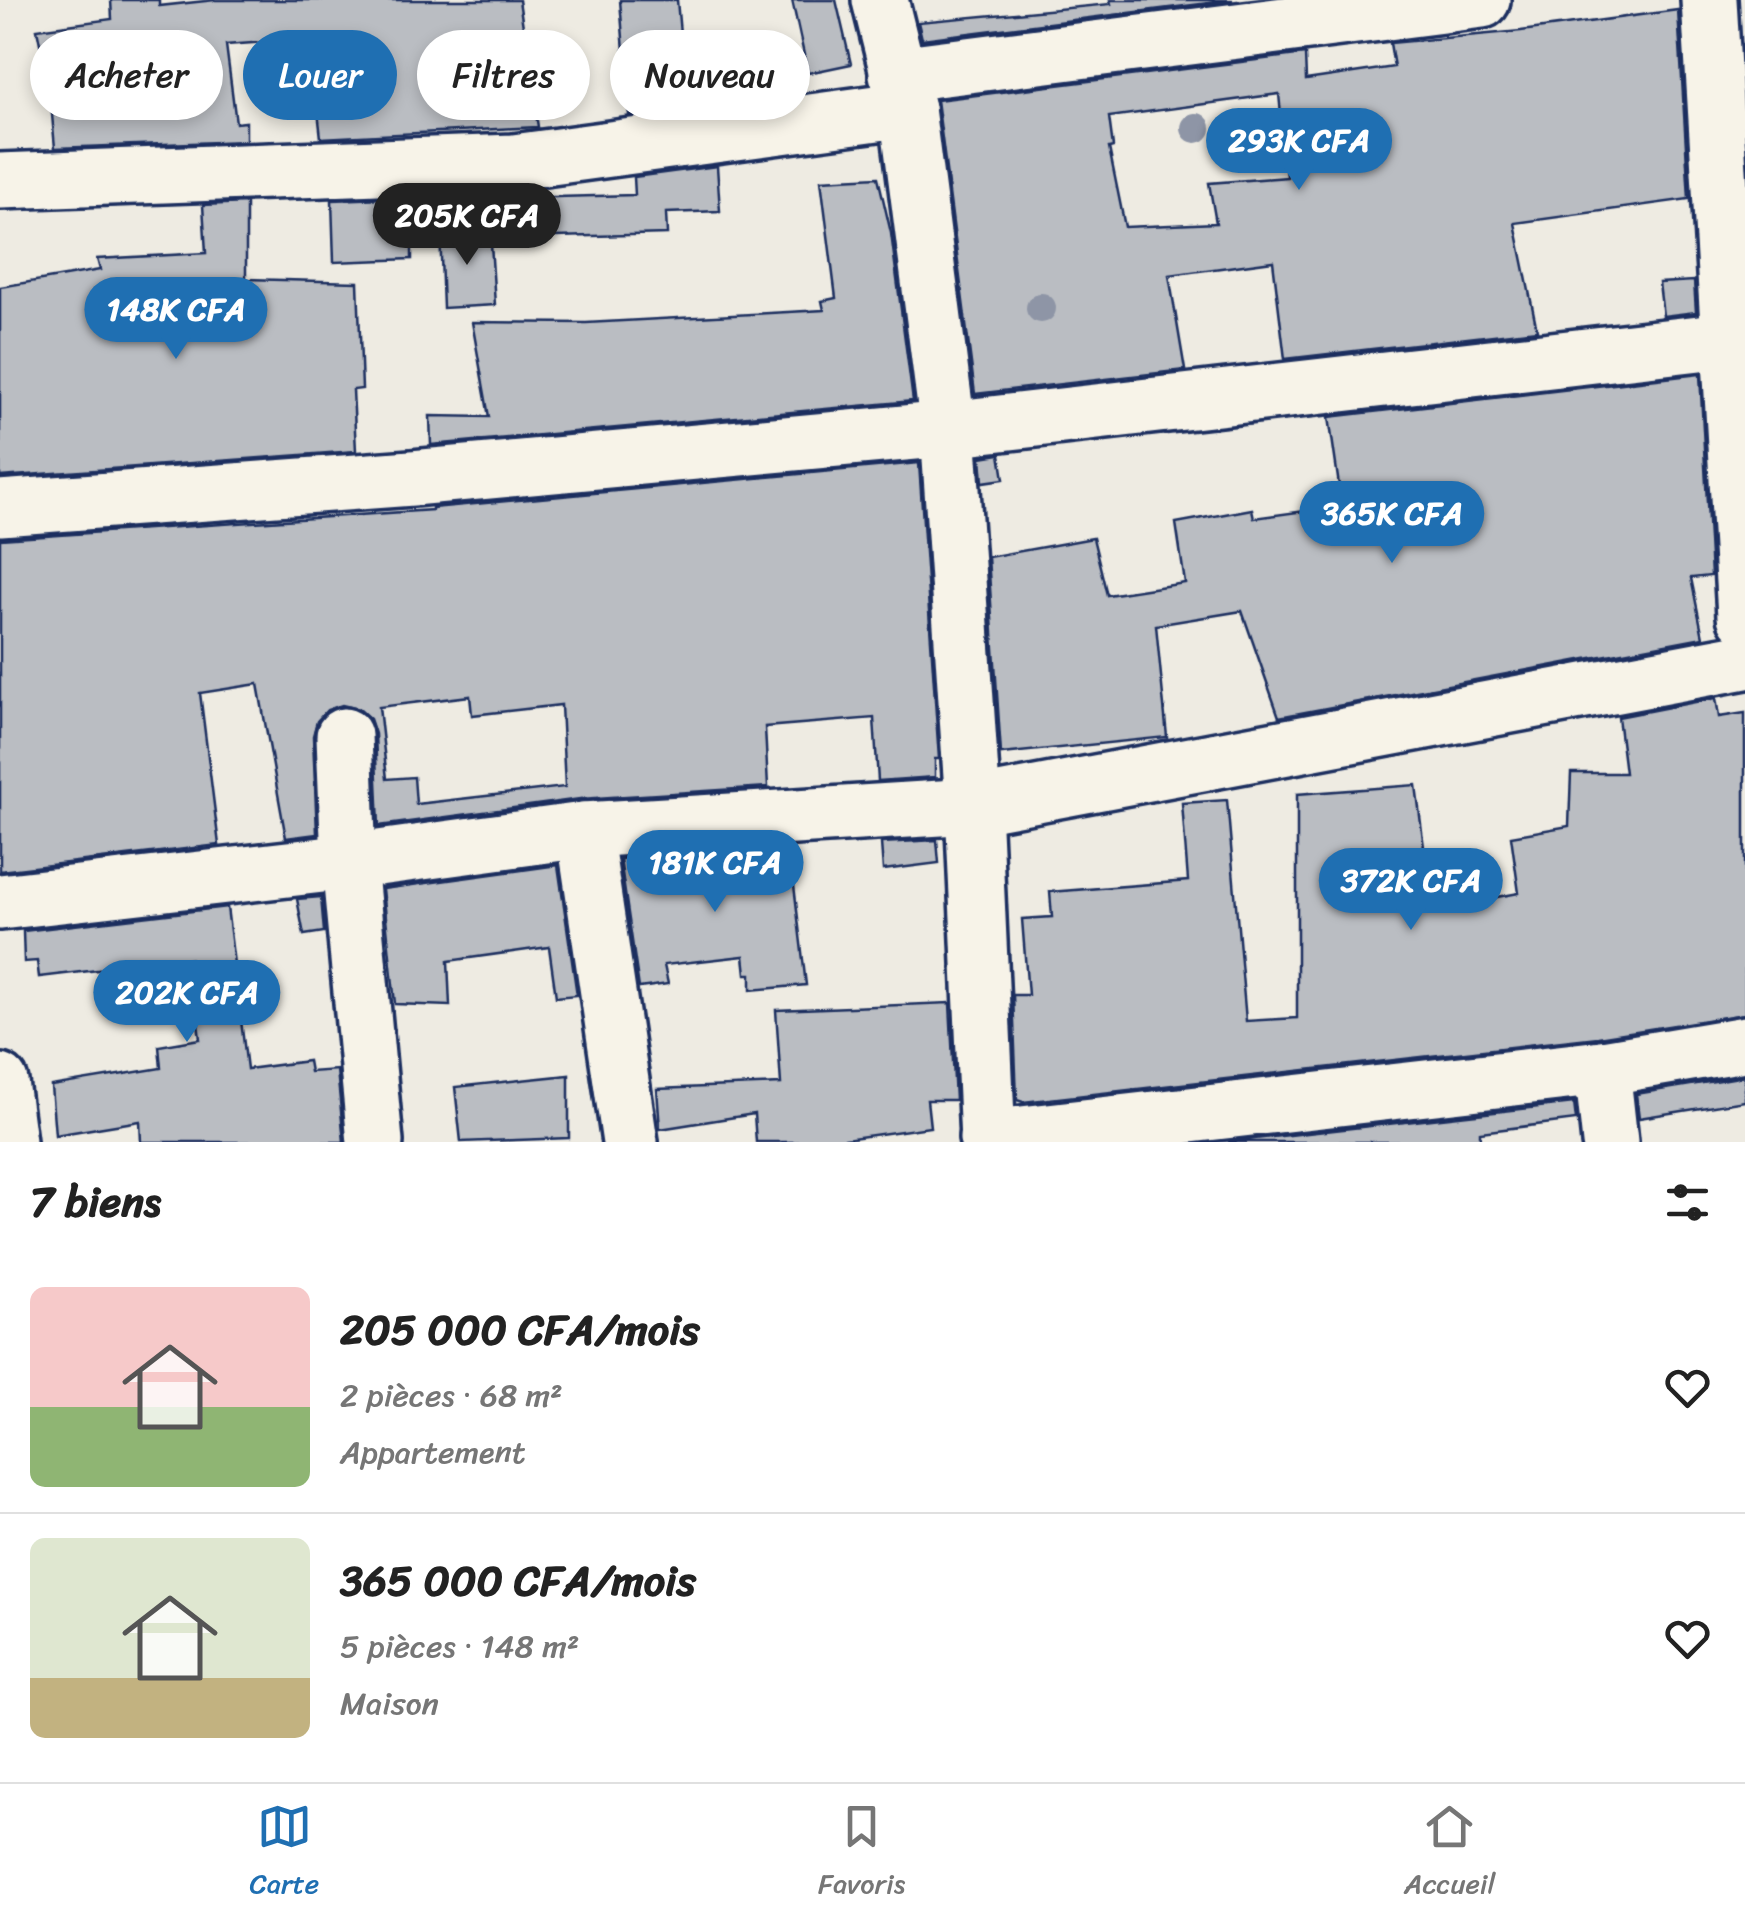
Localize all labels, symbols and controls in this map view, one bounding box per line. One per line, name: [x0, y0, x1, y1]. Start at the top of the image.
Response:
chip: Acheter: [30, 30, 223, 120]
chip: Louer: [243, 30, 397, 120]
chip: Filtres: [417, 30, 590, 120]
chip: Nouveau: [610, 30, 810, 120]
pin: 293K CFA: [1196, 108, 1402, 193]
text: 293K CFA: [1228, 112, 1370, 169]
pin: 205K CFA: [364, 183, 570, 268]
text: 205K CFA: [395, 187, 539, 244]
pin: 148K CFA: [73, 277, 279, 362]
text: 148K CFA: [106, 281, 246, 338]
pin: 365K CFA: [1289, 481, 1495, 566]
text: 365K CFA: [1321, 485, 1463, 542]
pin: 181K CFA: [612, 830, 818, 915]
text: 181K CFA: [649, 834, 781, 891]
pin: 372K CFA: [1308, 848, 1514, 933]
text: 372K CFA: [1341, 852, 1481, 909]
pin: 202K CFA: [84, 960, 290, 1045]
text: 202K CFA: [115, 964, 259, 1021]
text: 7 biens: [30, 1165, 161, 1239]
icon: filters: [1660, 1175, 1715, 1230]
text: 205 000 CFA/mois: [340, 1293, 700, 1367]
icon: home: [110, 1327, 230, 1447]
icon: heart: [1660, 1360, 1715, 1415]
text: 2 pièces · 68 m²: [340, 1367, 563, 1424]
text: Appartement: [340, 1424, 526, 1481]
text: 365 000 CFA/mois: [340, 1544, 696, 1618]
icon: home: [110, 1578, 230, 1698]
icon: heart: [1660, 1611, 1715, 1666]
text: 5 pièces · 148 m²: [340, 1618, 579, 1675]
text: Maison: [340, 1675, 439, 1732]
tab: Carte: [249, 1799, 319, 1908]
tab: Favoris: [818, 1799, 905, 1908]
tab: Accueil: [1404, 1799, 1496, 1908]

